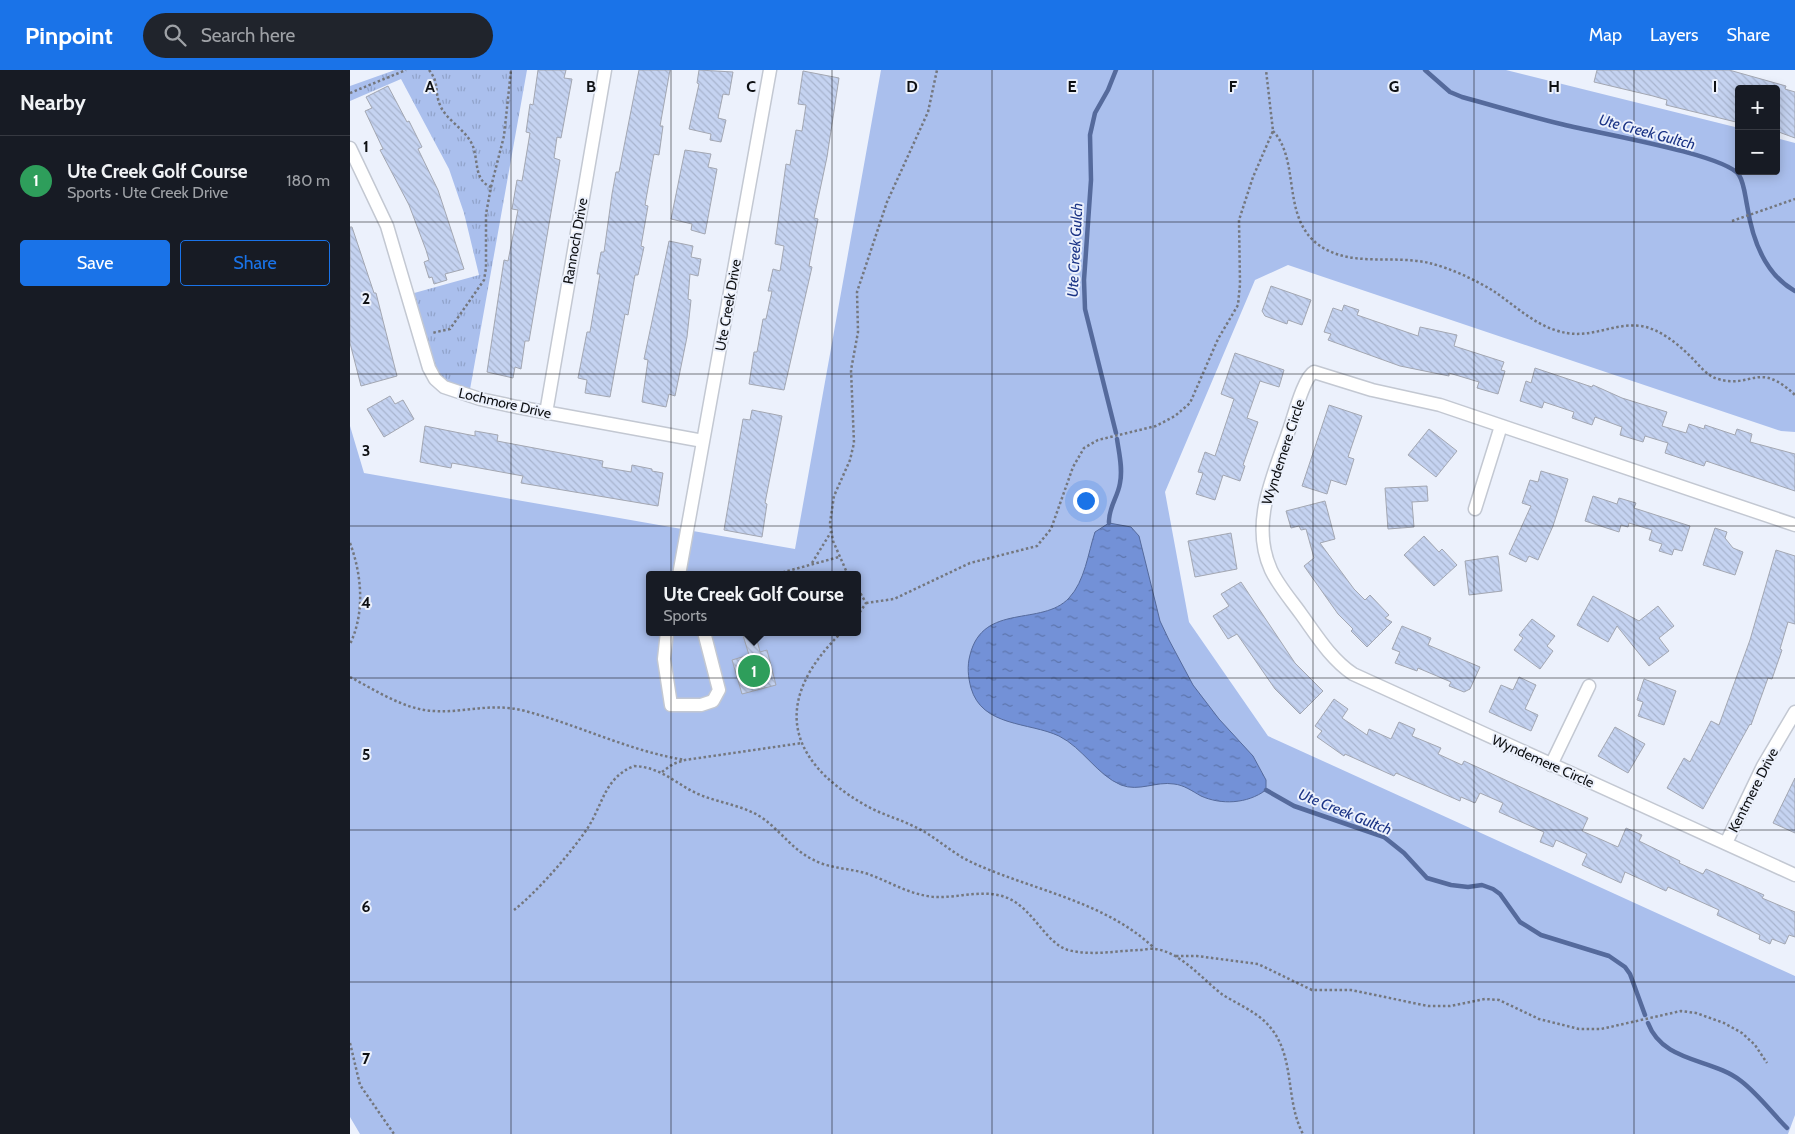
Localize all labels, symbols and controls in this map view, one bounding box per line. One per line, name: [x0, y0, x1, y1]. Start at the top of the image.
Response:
search box: [143, 13, 493, 58]
text: Pinpoint: [25, 21, 113, 50]
icon: search: [161, 21, 189, 49]
text: Search here: [201, 24, 295, 47]
text: Map: [1589, 24, 1622, 46]
text: Layers: [1650, 24, 1699, 46]
text: Share: [1727, 24, 1770, 46]
text: A: [425, 77, 435, 96]
text: B: [586, 77, 596, 96]
text: C: [746, 77, 756, 96]
text: D: [906, 77, 918, 96]
text: E: [1067, 77, 1077, 96]
text: F: [1229, 77, 1238, 96]
text: G: [1389, 77, 1399, 96]
text: H: [1548, 77, 1560, 96]
text: I: [1713, 77, 1717, 96]
map controls: [1735, 85, 1780, 175]
button: +: [1735, 85, 1780, 130]
text: Nearby: [20, 90, 86, 115]
water label: Ute Creek Gultch: [1597, 110, 1697, 154]
button: −: [1735, 130, 1780, 175]
text: 1: [363, 137, 369, 156]
text: Ute Creek Golf Course: [67, 160, 248, 183]
text: 1: [33, 171, 39, 190]
text: 180 m: [286, 171, 330, 190]
text: Sports · Ute Creek Drive: [67, 183, 228, 202]
street label: Rannoch Drive: [559, 197, 591, 285]
water label: Ute Creek Gulch: [1064, 202, 1086, 298]
button: Save: [20, 240, 170, 286]
button: Share: [180, 240, 330, 286]
street label: Ute Creek Drive: [711, 258, 745, 352]
text: 2: [362, 289, 370, 308]
street label: Lochmore Drive: [457, 384, 553, 422]
street label: Wyndemere Circle: [1257, 397, 1309, 507]
text: 3: [362, 441, 370, 460]
your location: [1073, 488, 1099, 514]
popup: [646, 571, 861, 636]
text: Ute Creek Golf Course: [663, 583, 844, 606]
text: 4: [361, 593, 371, 612]
text: Sports: [663, 606, 707, 625]
pin: 1: [738, 652, 770, 690]
street label: Wyndemere Circle: [1489, 730, 1597, 792]
text: 5: [362, 745, 370, 764]
street label: Kentmere Drive: [1724, 745, 1782, 835]
water label: Ute Creek Gultch: [1296, 785, 1394, 839]
text: 6: [362, 897, 371, 916]
text: 7: [362, 1049, 371, 1068]

